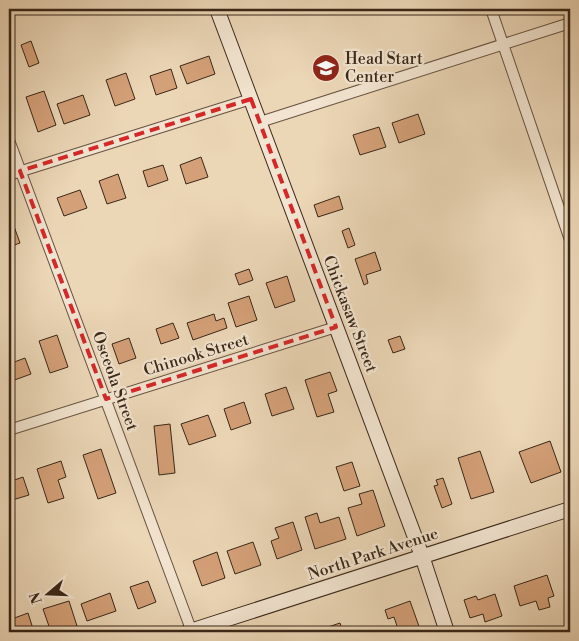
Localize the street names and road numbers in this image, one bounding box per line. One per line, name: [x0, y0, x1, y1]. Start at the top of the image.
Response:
street label: Chickasaw Street: [319, 253, 382, 376]
street label: Osceola Street: [88, 329, 142, 434]
street label: Chinook Street: [141, 329, 251, 380]
street label: North Park Avenue: [305, 523, 441, 585]

